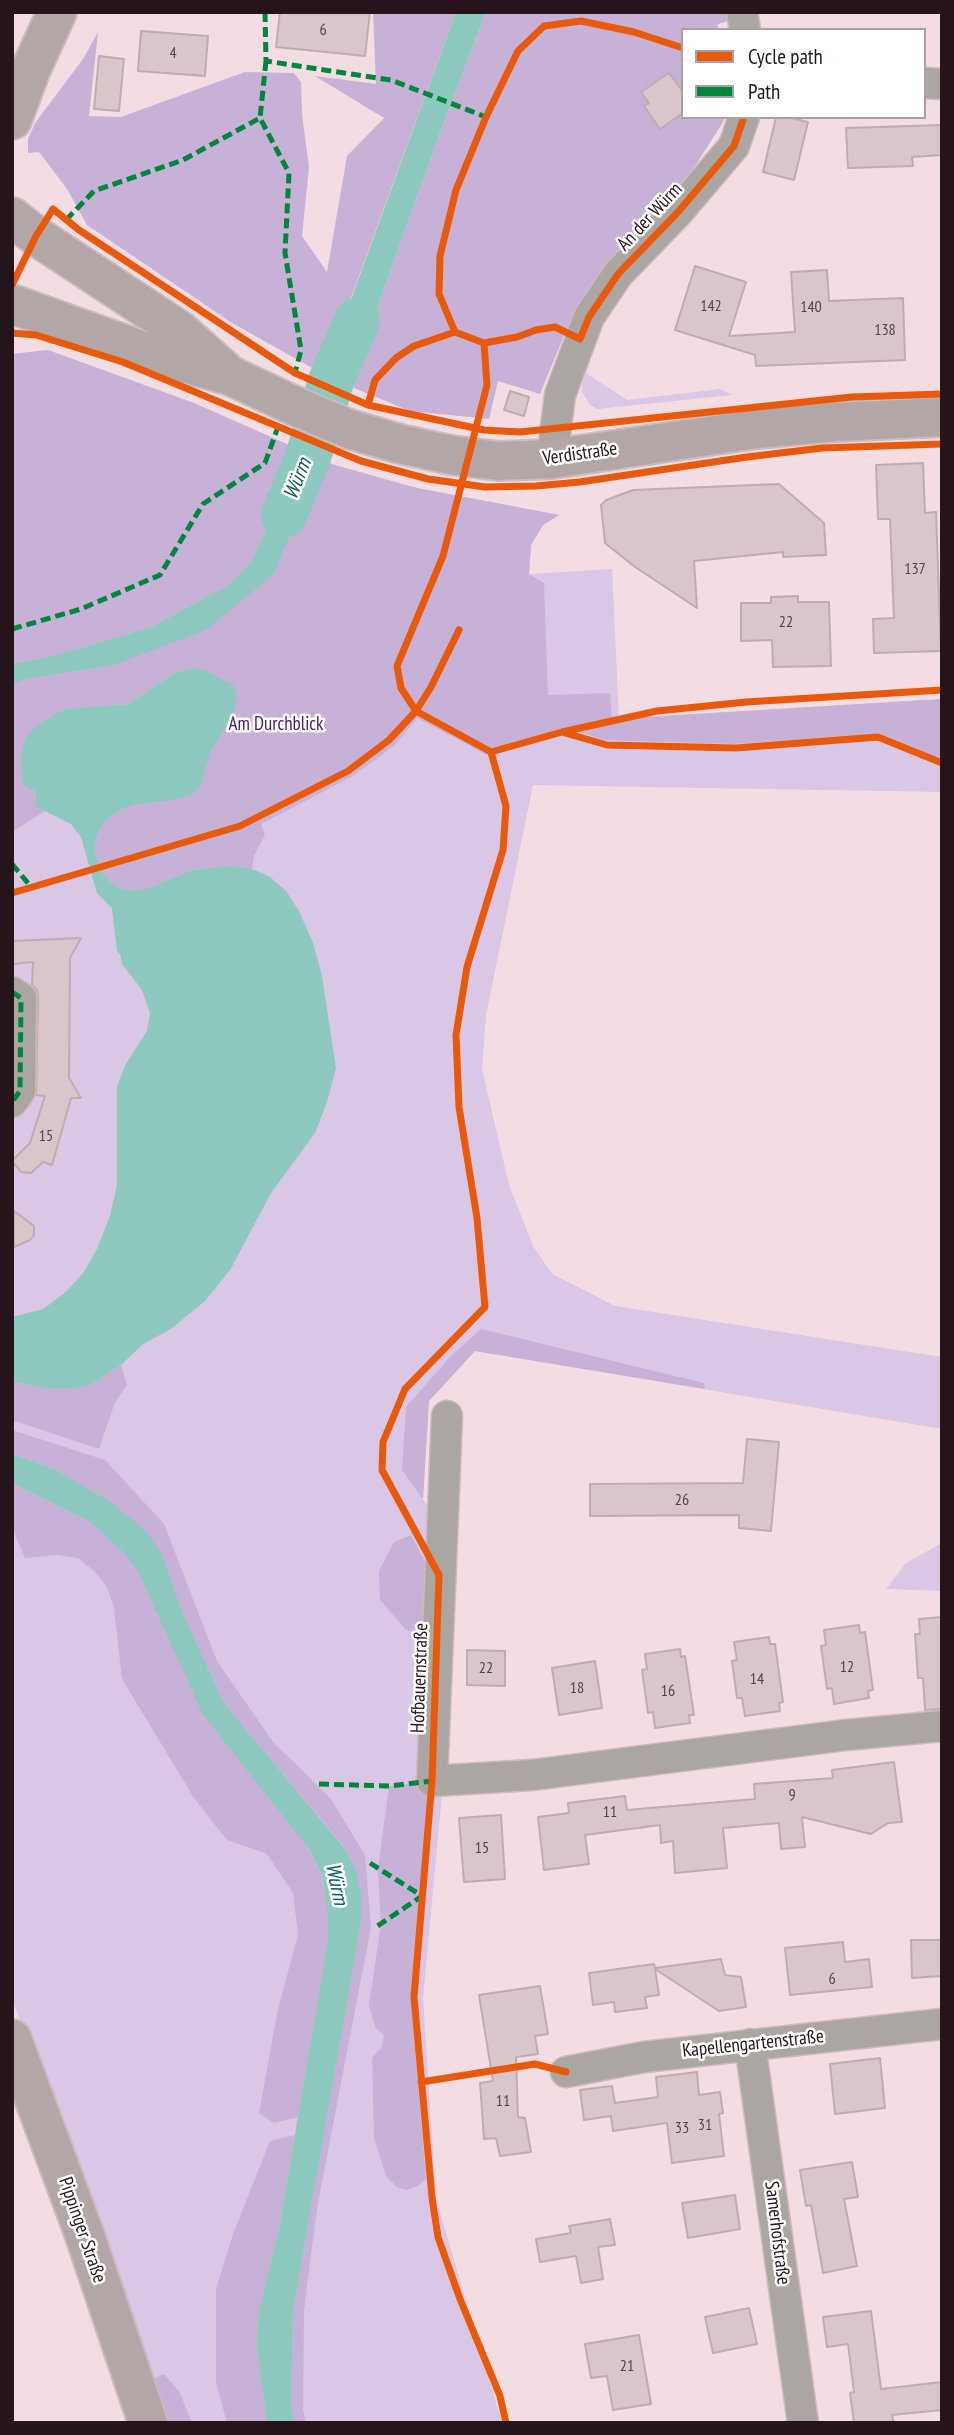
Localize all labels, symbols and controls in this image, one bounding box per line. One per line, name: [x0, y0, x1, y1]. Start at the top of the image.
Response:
house number: 6: [319, 20, 327, 40]
legend: [681, 28, 926, 119]
house number: 4: [169, 43, 177, 63]
text: Cycle path: [748, 43, 823, 70]
text: Path: [748, 78, 780, 105]
street label: An der Würm: [613, 178, 687, 256]
house number: 142: [700, 296, 722, 316]
house number: 140: [800, 297, 822, 317]
house number: 138: [874, 320, 896, 340]
street label: Verdistraße: [541, 438, 619, 470]
water label: Würm: [278, 455, 318, 503]
house number: 137: [904, 559, 926, 579]
house number: 22: [779, 612, 793, 632]
park label: Am Durchblick: [229, 714, 323, 736]
house number: 15: [39, 1126, 53, 1146]
house number: 26: [675, 1490, 689, 1510]
street label: Hofbauernstraße: [407, 1623, 433, 1733]
house number: 12: [840, 1657, 854, 1677]
house number: 22: [479, 1658, 493, 1678]
house number: 14: [750, 1669, 764, 1689]
house number: 18: [570, 1678, 584, 1698]
house number: 16: [661, 1681, 675, 1701]
house number: 9: [788, 1785, 796, 1805]
house number: 11: [603, 1802, 617, 1822]
house number: 15: [475, 1838, 489, 1858]
water label: Würm: [319, 1861, 353, 1907]
house number: 6: [828, 1969, 836, 1989]
street label: Kapellengartenstraße: [681, 2025, 825, 2063]
house number: 11: [496, 2091, 510, 2111]
house number: 31: [698, 2115, 712, 2135]
house number: 33: [675, 2118, 689, 2138]
street label: Pippinger Straße: [53, 2174, 111, 2286]
street label: Samerhofstraße: [759, 2180, 795, 2286]
house number: 21: [620, 2356, 634, 2376]

